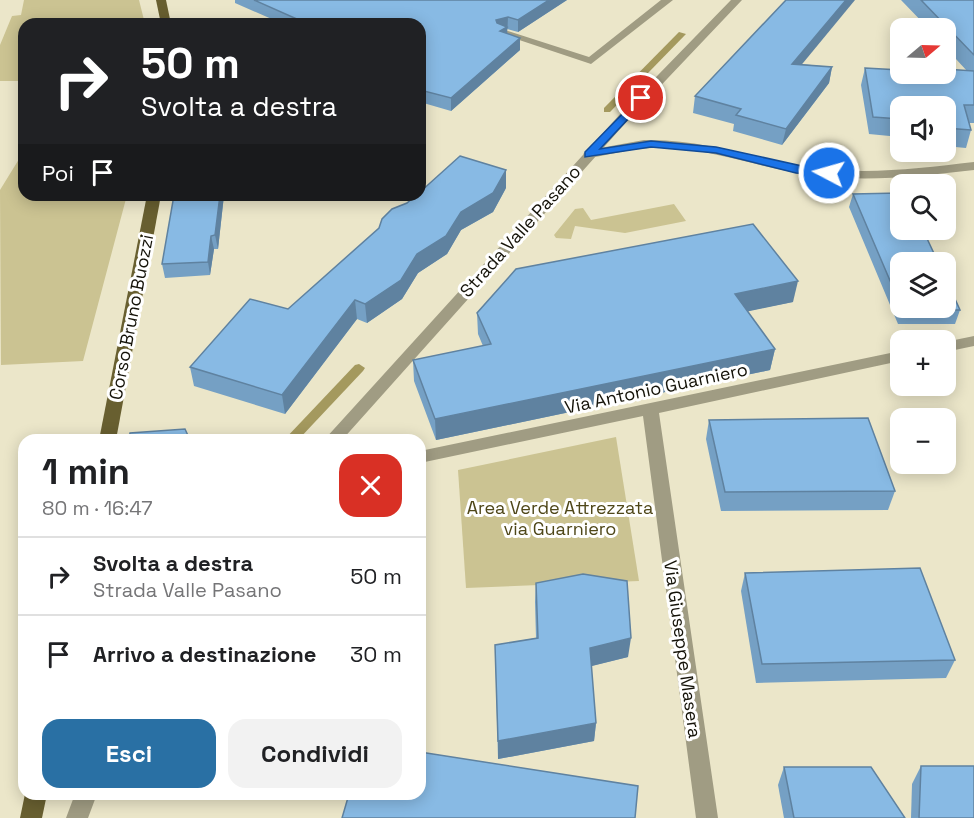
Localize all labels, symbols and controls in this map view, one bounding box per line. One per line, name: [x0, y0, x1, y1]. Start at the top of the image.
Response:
north arrow: [890, 18, 956, 84]
map controls: [890, 18, 956, 474]
text: 50 m: [141, 37, 240, 90]
icon: right: [42, 42, 120, 120]
pin: [615, 72, 666, 123]
icon: arrive: [624, 81, 657, 114]
text: Svolta a destra: [141, 89, 337, 124]
button: sound: [890, 96, 956, 162]
position arrow: [797, 141, 861, 205]
icon: arrive: [86, 156, 119, 189]
text: Poi: [42, 159, 74, 187]
street label: Strada Valle Pasano: [455, 160, 585, 302]
button: search: [890, 174, 956, 240]
street label: Corso Bruno Buozzi: [104, 232, 158, 402]
button: layers: [890, 252, 956, 318]
button: +: [890, 330, 956, 396]
street label: Via Antonio Guarniero: [562, 357, 750, 419]
button: −: [890, 408, 956, 474]
text: 1 min: [42, 449, 130, 495]
button: close: [339, 454, 402, 517]
text: 80 m · 16:47: [42, 495, 152, 521]
park label: Area Verde Attrezzata via Guarniero: [467, 496, 653, 540]
text: Svolta a destra: [93, 549, 253, 577]
street label: Via Giuseppe Masera: [659, 559, 707, 739]
icon: right: [42, 560, 75, 593]
text: 50 m: [350, 562, 402, 590]
text: Strada Valle Pasano: [93, 577, 282, 603]
icon: arrive: [42, 638, 75, 671]
text: Arrivo a destinazione: [93, 640, 316, 668]
text: 30 m: [350, 640, 402, 668]
button: Esci: [42, 719, 216, 788]
button: Condividi: [228, 719, 402, 788]

